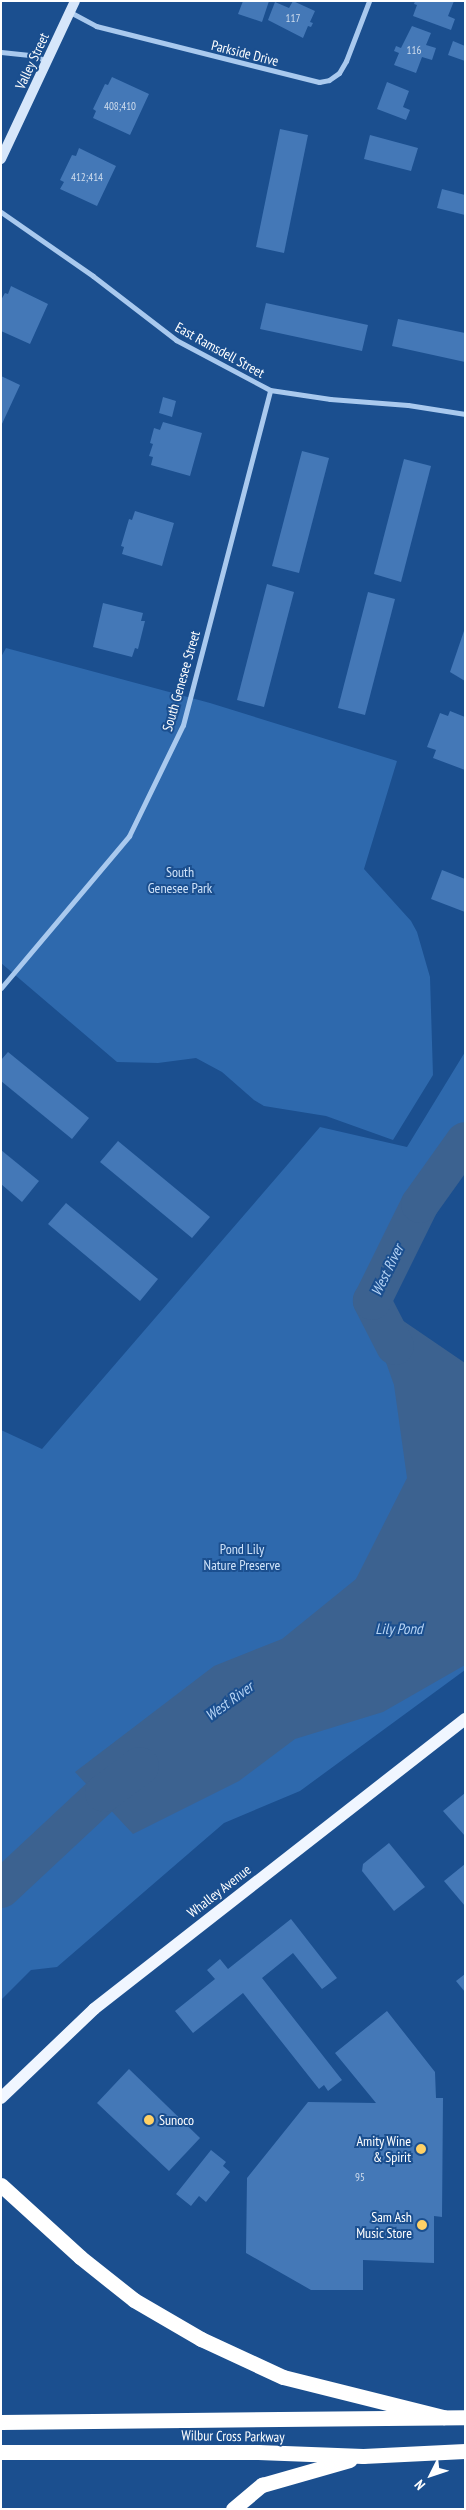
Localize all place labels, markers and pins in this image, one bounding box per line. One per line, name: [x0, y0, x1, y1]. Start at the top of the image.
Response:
place label: Sunoco: [159, 2112, 194, 2128]
marker: Sunoco: [143, 2114, 155, 2126]
place label: Amity Wine & Spirit: [356, 2133, 411, 2166]
marker: Amity Wine & Spirit: [415, 2143, 427, 2155]
place label: Sam Ash Music Store: [356, 2209, 412, 2242]
marker: Sam Ash Music Store: [416, 2219, 428, 2231]

